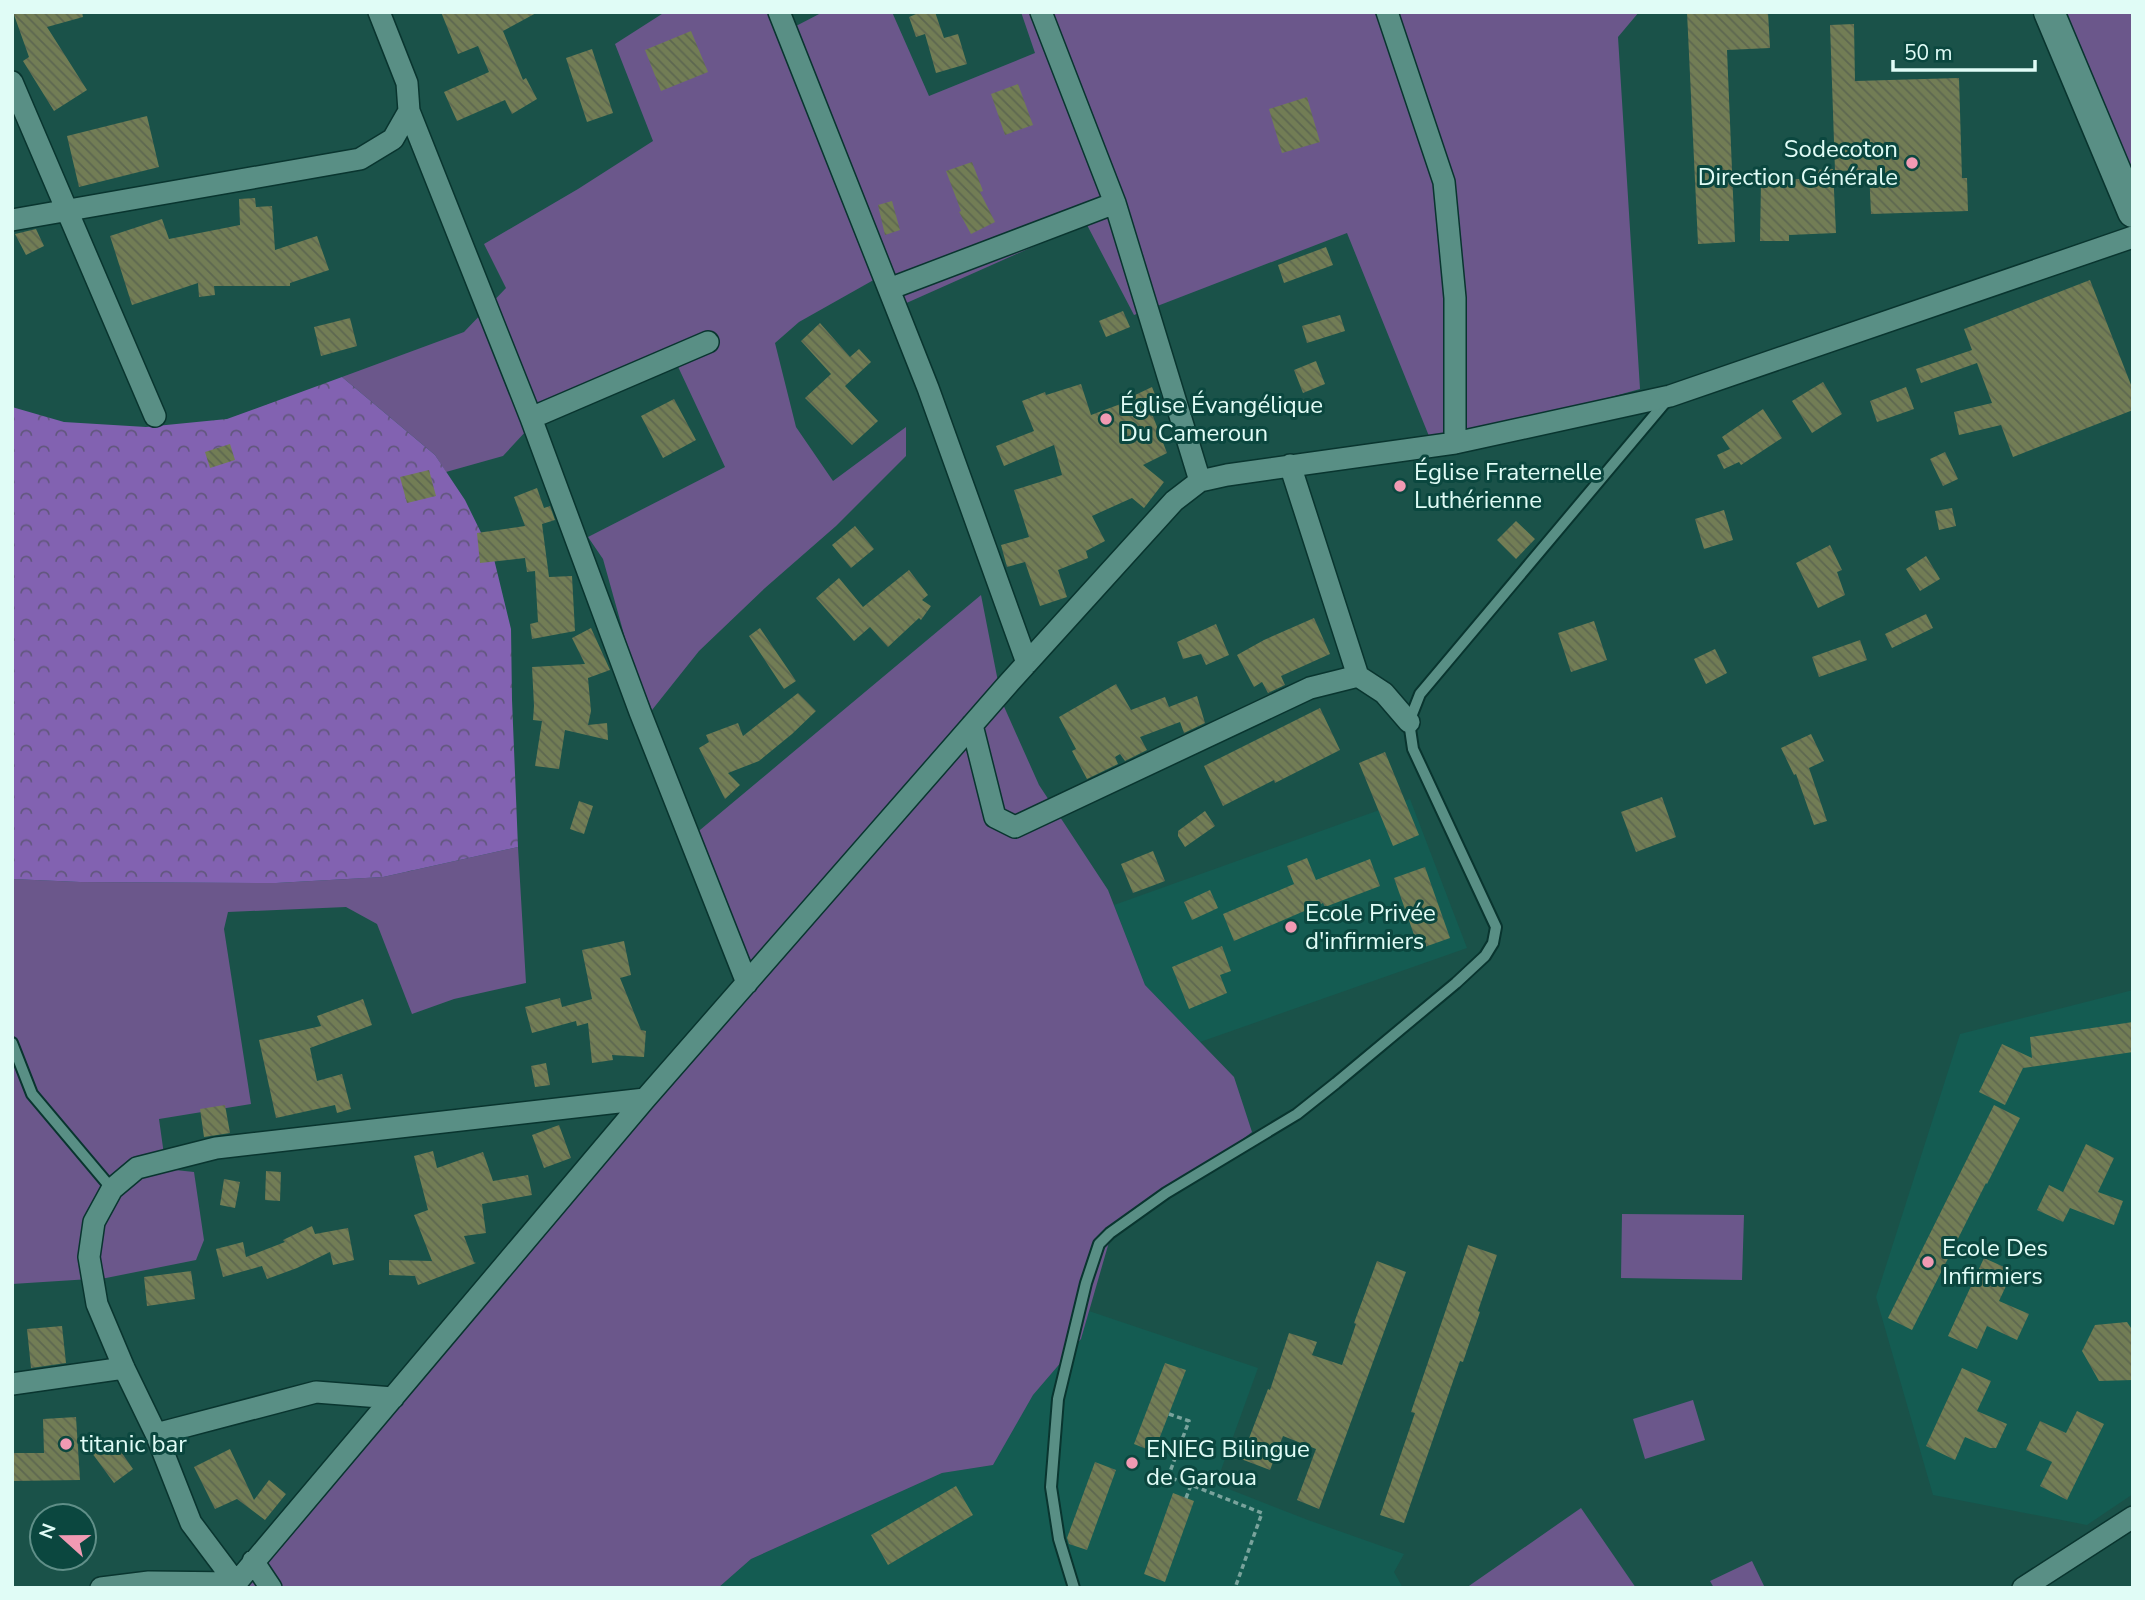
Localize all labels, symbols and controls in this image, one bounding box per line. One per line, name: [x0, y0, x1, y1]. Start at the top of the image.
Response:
scale bar: [1893, 28, 2035, 72]
text: 50 m: [1904, 39, 1953, 67]
place label: Sodecoton Direction Générale: [1698, 133, 1898, 193]
marker: Sodecoton Direction Générale: [1904, 155, 1920, 171]
place label: Église Évangélique Du Cameroun: [1120, 389, 1323, 449]
marker: Église Évangélique Du Cameroun: [1098, 411, 1114, 427]
place label: Église Fraternelle Luthérienne: [1414, 456, 1602, 516]
marker: Église Fraternelle Luthérienne: [1392, 478, 1408, 494]
place label: Ecole Privée d'infirmiers: [1305, 897, 1436, 957]
marker: Ecole Privée d'infirmiers: [1283, 919, 1299, 935]
place label: Ecole Des Infirmiers: [1942, 1232, 2048, 1292]
marker: Ecole Des Infirmiers: [1920, 1254, 1936, 1270]
place label: titanic bar: [80, 1428, 187, 1460]
place label: ENIEG Bilingue de Garoua: [1146, 1433, 1310, 1493]
marker: titanic bar: [58, 1436, 74, 1452]
marker: ENIEG Bilingue de Garoua: [1124, 1455, 1140, 1471]
north arrow: [28, 1502, 98, 1572]
text: N: [33, 1520, 63, 1543]

